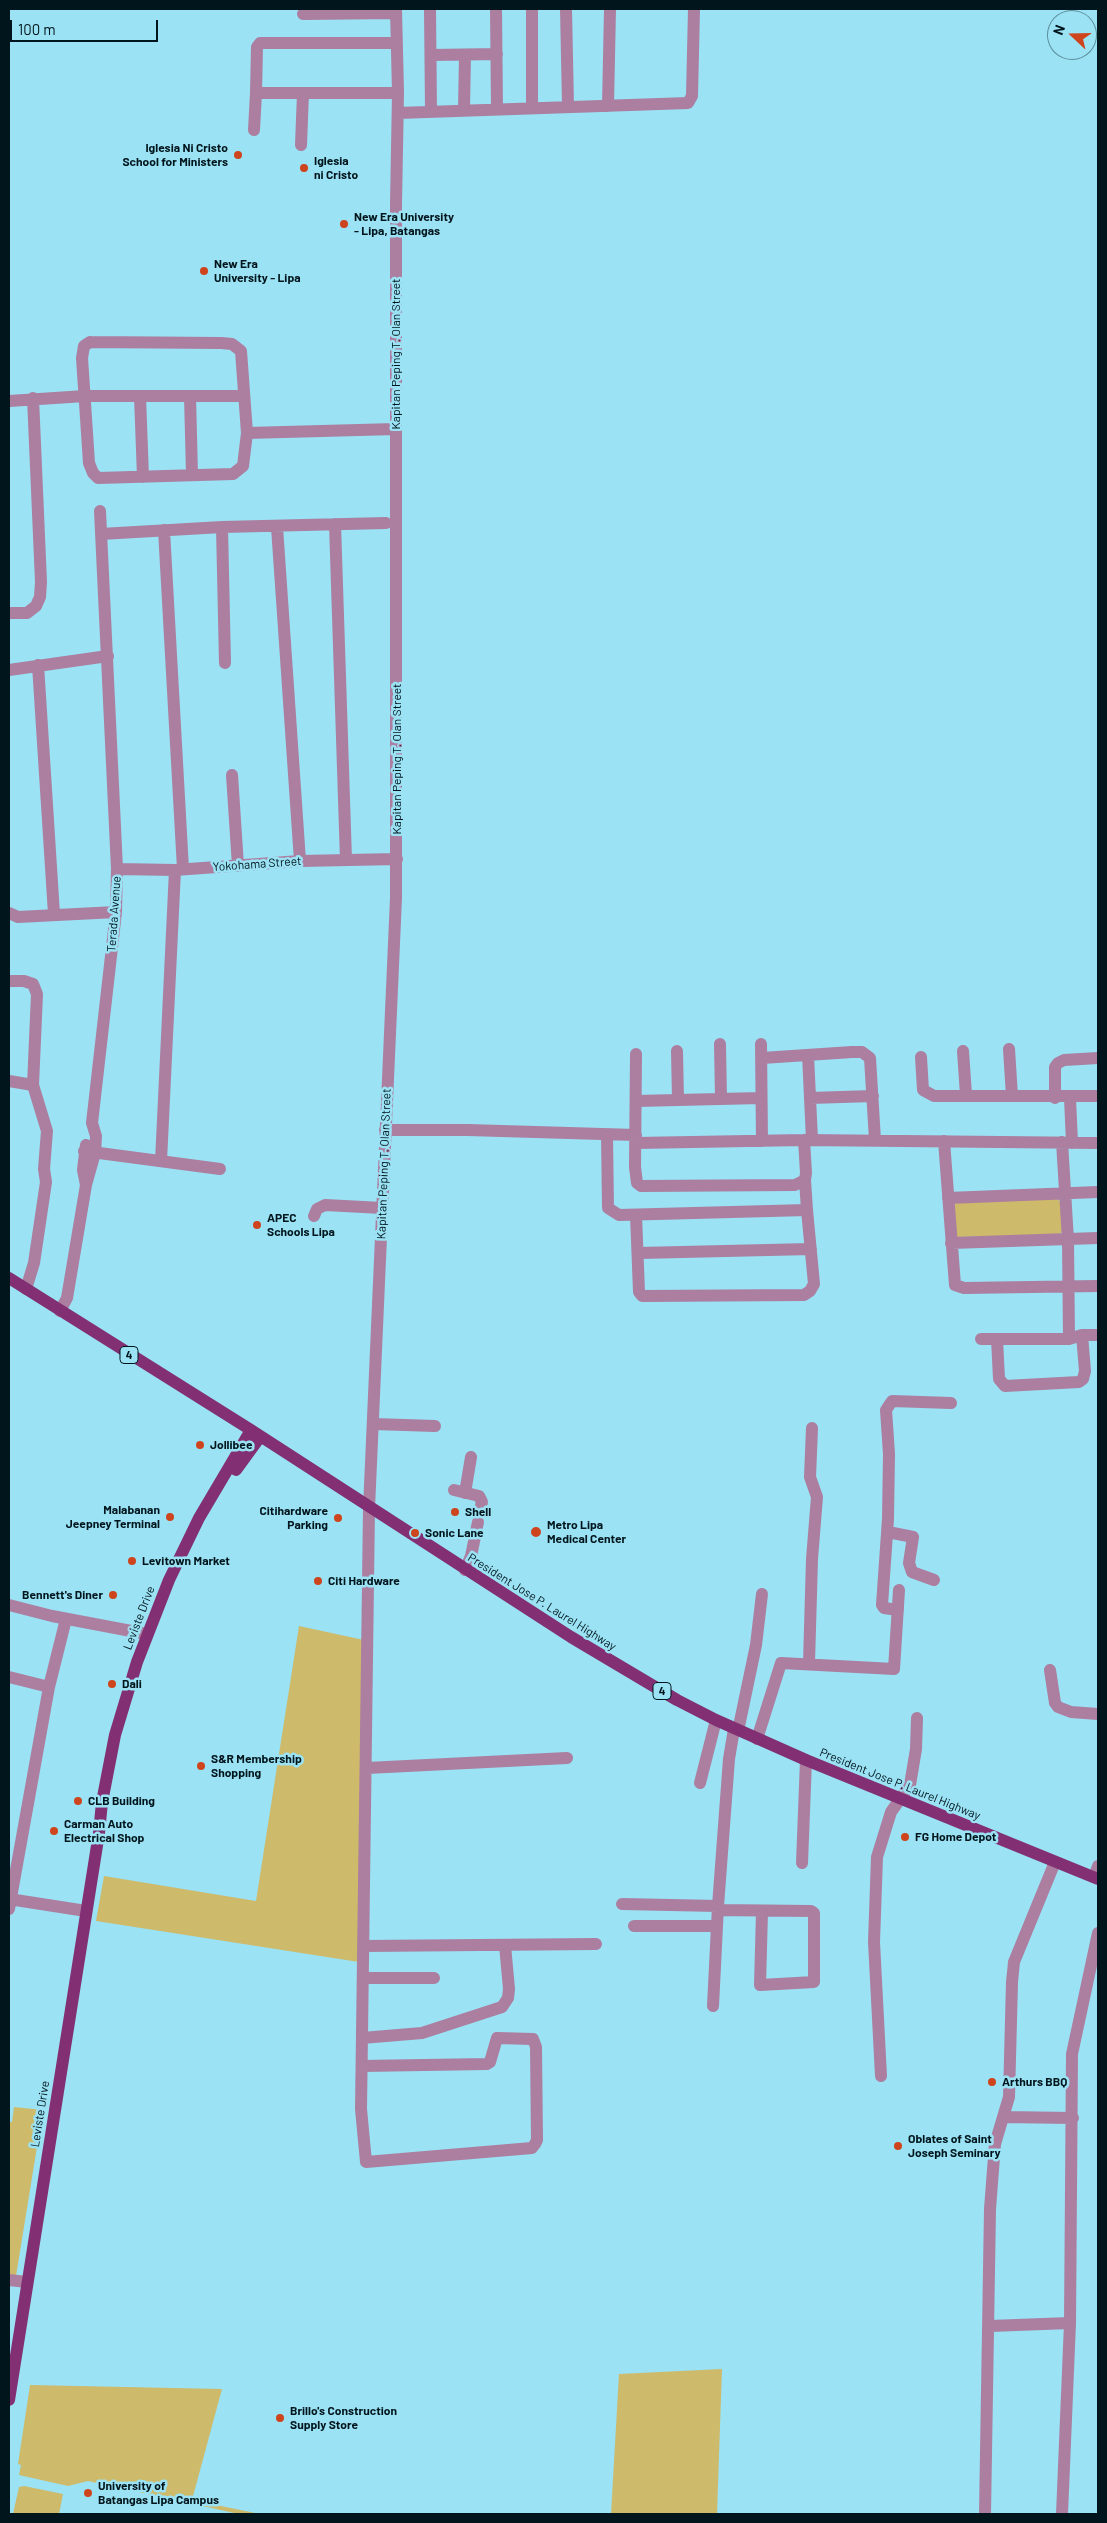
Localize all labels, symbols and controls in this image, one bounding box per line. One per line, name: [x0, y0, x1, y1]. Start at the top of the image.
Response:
scale bar: [12, 10, 160, 42]
north arrow: [1047, 10, 1097, 60]
text: 100 m: [18, 20, 56, 38]
text: N: [1049, 22, 1068, 37]
place label: Iglesia Ni Cristo School for Ministers: [122, 141, 228, 169]
marker: Iglesia Ni Cristo School for Ministers: [232, 149, 244, 161]
place label: Iglesia ni Cristo: [314, 154, 358, 182]
marker: Iglesia ni Cristo: [298, 162, 310, 174]
place label: New Era University - Lipa, Batangas: [354, 210, 454, 238]
marker: New Era University - Lipa, Batangas: [338, 218, 350, 230]
place label: New Era University - Lipa: [214, 257, 301, 285]
marker: New Era University - Lipa: [198, 265, 210, 277]
street label: Kapitan Peping T. Olan Street: [389, 279, 403, 429]
street label: Kapitan Peping T. Olan Street: [390, 684, 404, 834]
street label: Yokohama Street: [212, 854, 302, 874]
street label: Terada Avenue: [104, 876, 124, 952]
street label: Kapitan Peping T. Olan Street: [374, 1088, 394, 1240]
place label: APEC Schools Lipa: [267, 1211, 335, 1239]
marker: APEC Schools Lipa: [251, 1219, 263, 1231]
road number: 4: [120, 1346, 138, 1364]
place label: Jollibee: [210, 1438, 252, 1452]
marker: Jollibee: [194, 1439, 206, 1451]
place label: Malabanan Jeepney Terminal: [66, 1503, 160, 1531]
place label: Citihardware Parking: [259, 1504, 328, 1532]
place label: Shell: [465, 1505, 491, 1519]
marker: Shell: [449, 1506, 461, 1518]
marker: Malabanan Jeepney Terminal: [164, 1511, 176, 1523]
marker: Citihardware Parking: [332, 1512, 344, 1524]
place label: Metro Lipa Medical Center: [547, 1518, 626, 1546]
marker: Metro Lipa Medical Center: [529, 1525, 543, 1539]
place label: Sonic Lane: [425, 1526, 484, 1540]
marker: Sonic Lane: [409, 1527, 421, 1539]
street label: President Jose P. Laurel Highway: [465, 1550, 619, 1654]
place label: Levitown Market: [142, 1554, 230, 1568]
marker: Levitown Market: [126, 1555, 138, 1567]
place label: Citi Hardware: [328, 1574, 400, 1588]
marker: Citi Hardware: [312, 1575, 324, 1587]
street label: Leviste Drive: [120, 1584, 158, 1652]
place label: Bennett's Diner: [22, 1588, 103, 1602]
marker: Bennett's Diner: [107, 1589, 119, 1601]
place label: Dali: [122, 1677, 142, 1691]
marker: Dali: [106, 1678, 118, 1690]
road number: 4: [653, 1682, 671, 1700]
street label: President Jose P. Laurel Highway: [817, 1745, 983, 1823]
place label: S&R Membership Shopping: [211, 1752, 302, 1780]
marker: S&R Membership Shopping: [195, 1760, 207, 1772]
place label: CLB Building: [88, 1794, 155, 1808]
marker: CLB Building: [72, 1795, 84, 1807]
place label: Carman Auto Electrical Shop: [64, 1817, 144, 1845]
marker: Carman Auto Electrical Shop: [48, 1825, 60, 1837]
place label: FG Home Depot: [915, 1830, 996, 1844]
marker: FG Home Depot: [899, 1831, 911, 1843]
place label: Arthurs BBQ: [1002, 2075, 1067, 2089]
marker: Arthurs BBQ: [986, 2076, 998, 2088]
street label: Leviste Drive: [28, 2080, 52, 2148]
place label: Oblates of Saint Joseph Seminary: [908, 2132, 1000, 2160]
marker: Oblates of Saint Joseph Seminary: [892, 2140, 904, 2152]
place label: Brillo's Construction Supply Store: [290, 2404, 397, 2432]
marker: Brillo's Construction Supply Store: [274, 2412, 286, 2424]
place label: University of Batangas Lipa Campus: [98, 2479, 219, 2507]
marker: University of Batangas Lipa Campus: [82, 2487, 94, 2499]

